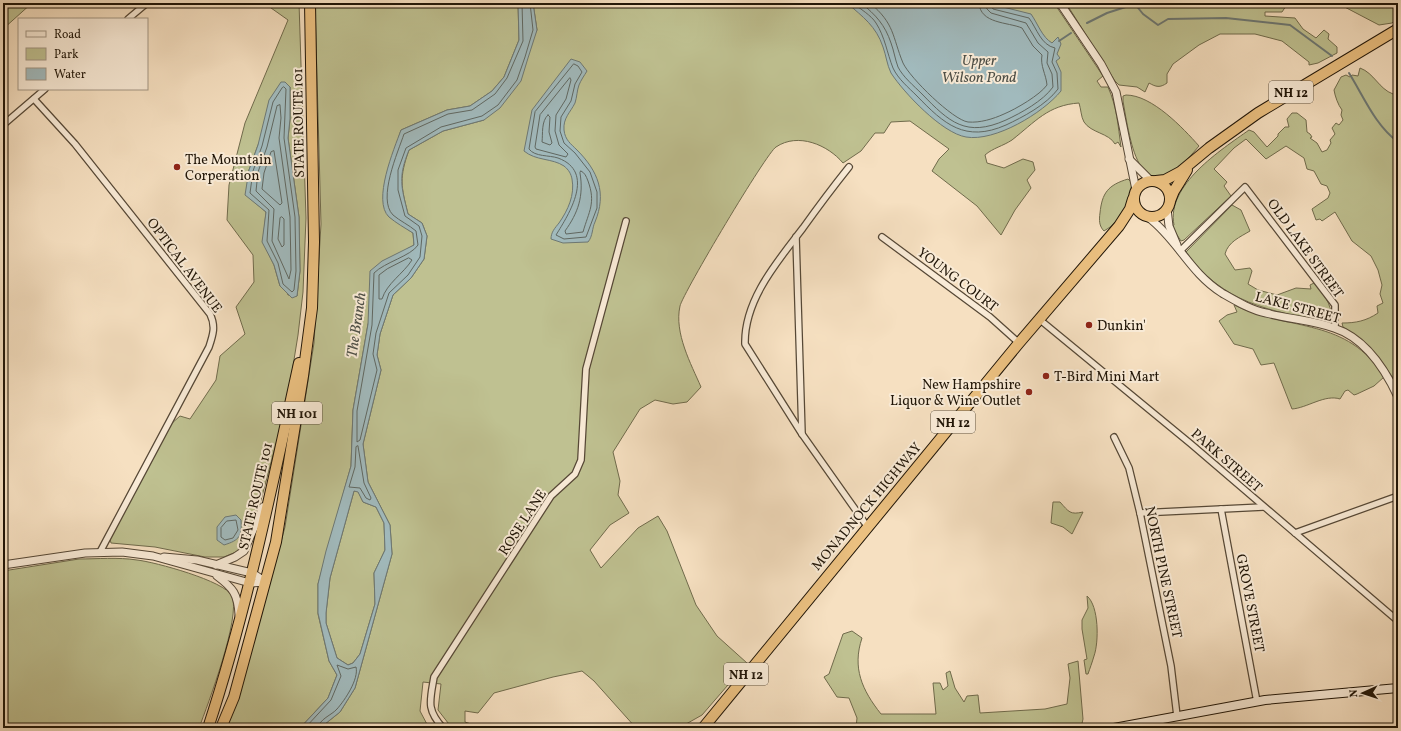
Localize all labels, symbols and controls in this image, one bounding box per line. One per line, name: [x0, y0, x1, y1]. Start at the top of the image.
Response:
legend: [18, 18, 148, 90]
text: Road: [54, 27, 81, 43]
text: Park: [54, 47, 79, 63]
water label: Upper Wilson Pond: [941, 51, 1017, 89]
text: Water: [54, 67, 86, 83]
street label: STATE ROUTE 101: [289, 68, 310, 178]
road number: NH 12: [1269, 81, 1313, 103]
place label: The Mountain Corperation: [185, 151, 272, 186]
marker: The Mountain Corperation: [172, 162, 182, 172]
street label: OLD LAKE STREET: [1262, 195, 1347, 303]
street label: OPTICAL AVENUE: [142, 214, 226, 317]
street label: YOUNG COURT: [913, 244, 1001, 317]
street label: LAKE STREET: [1253, 288, 1342, 329]
water label: The Branch: [342, 291, 372, 359]
place label: Dunkin': [1097, 317, 1146, 336]
marker: Dunkin': [1084, 320, 1094, 330]
place label: T-Bird Mini Mart: [1054, 368, 1160, 387]
marker: T-Bird Mini Mart: [1041, 371, 1051, 381]
place label: New Hampshire Liquor & Wine Outlet: [890, 376, 1021, 411]
marker: New Hampshire Liquor & Wine Outlet: [1024, 387, 1034, 397]
road number: NH 101: [272, 402, 322, 424]
road number: NH 12: [931, 411, 975, 433]
street label: PARK STREET: [1186, 425, 1266, 497]
street label: MONADNOCK HIGHWAY: [808, 439, 927, 575]
street label: STATE ROUTE 101: [235, 441, 278, 552]
street label: ROSE LANE: [495, 486, 552, 560]
street label: NORTH PINE STREET: [1139, 505, 1186, 640]
street label: GROVE STREET: [1231, 552, 1268, 654]
road number: NH 12: [724, 663, 768, 685]
north arrow: [1343, 673, 1383, 713]
text: N: [1347, 689, 1362, 698]

